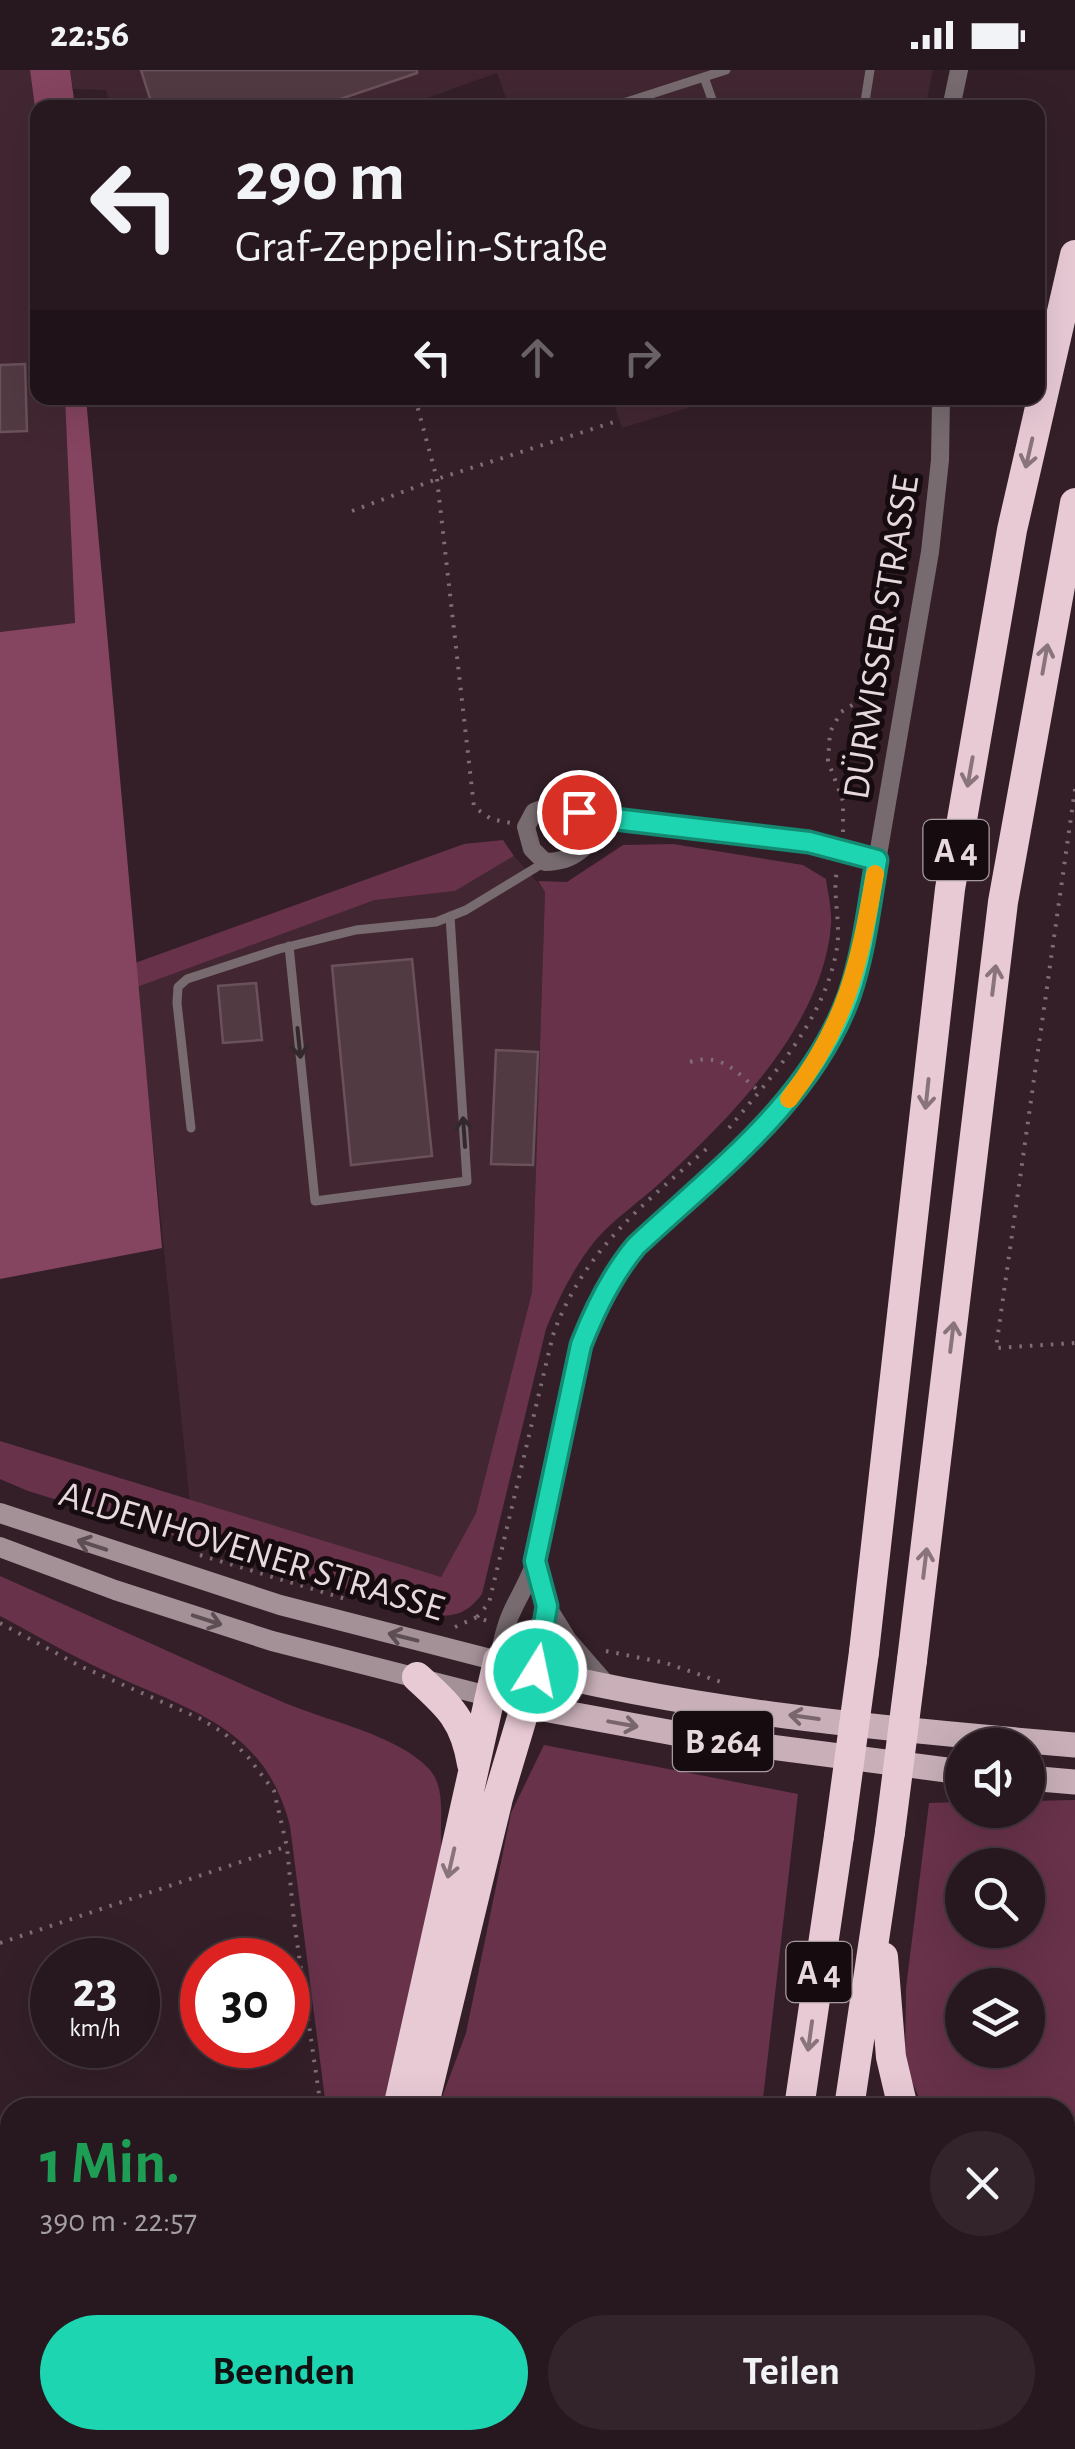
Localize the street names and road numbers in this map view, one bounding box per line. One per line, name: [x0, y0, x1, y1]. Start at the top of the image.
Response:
street label: DÜRWISSER STRASSE: [835, 472, 926, 802]
road number: A 4: [924, 820, 988, 880]
street label: ALDENHOVENER STRASSE: [55, 1475, 448, 1629]
road number: B 264: [673, 1711, 773, 1771]
road number: A 4: [786, 1942, 852, 2002]

